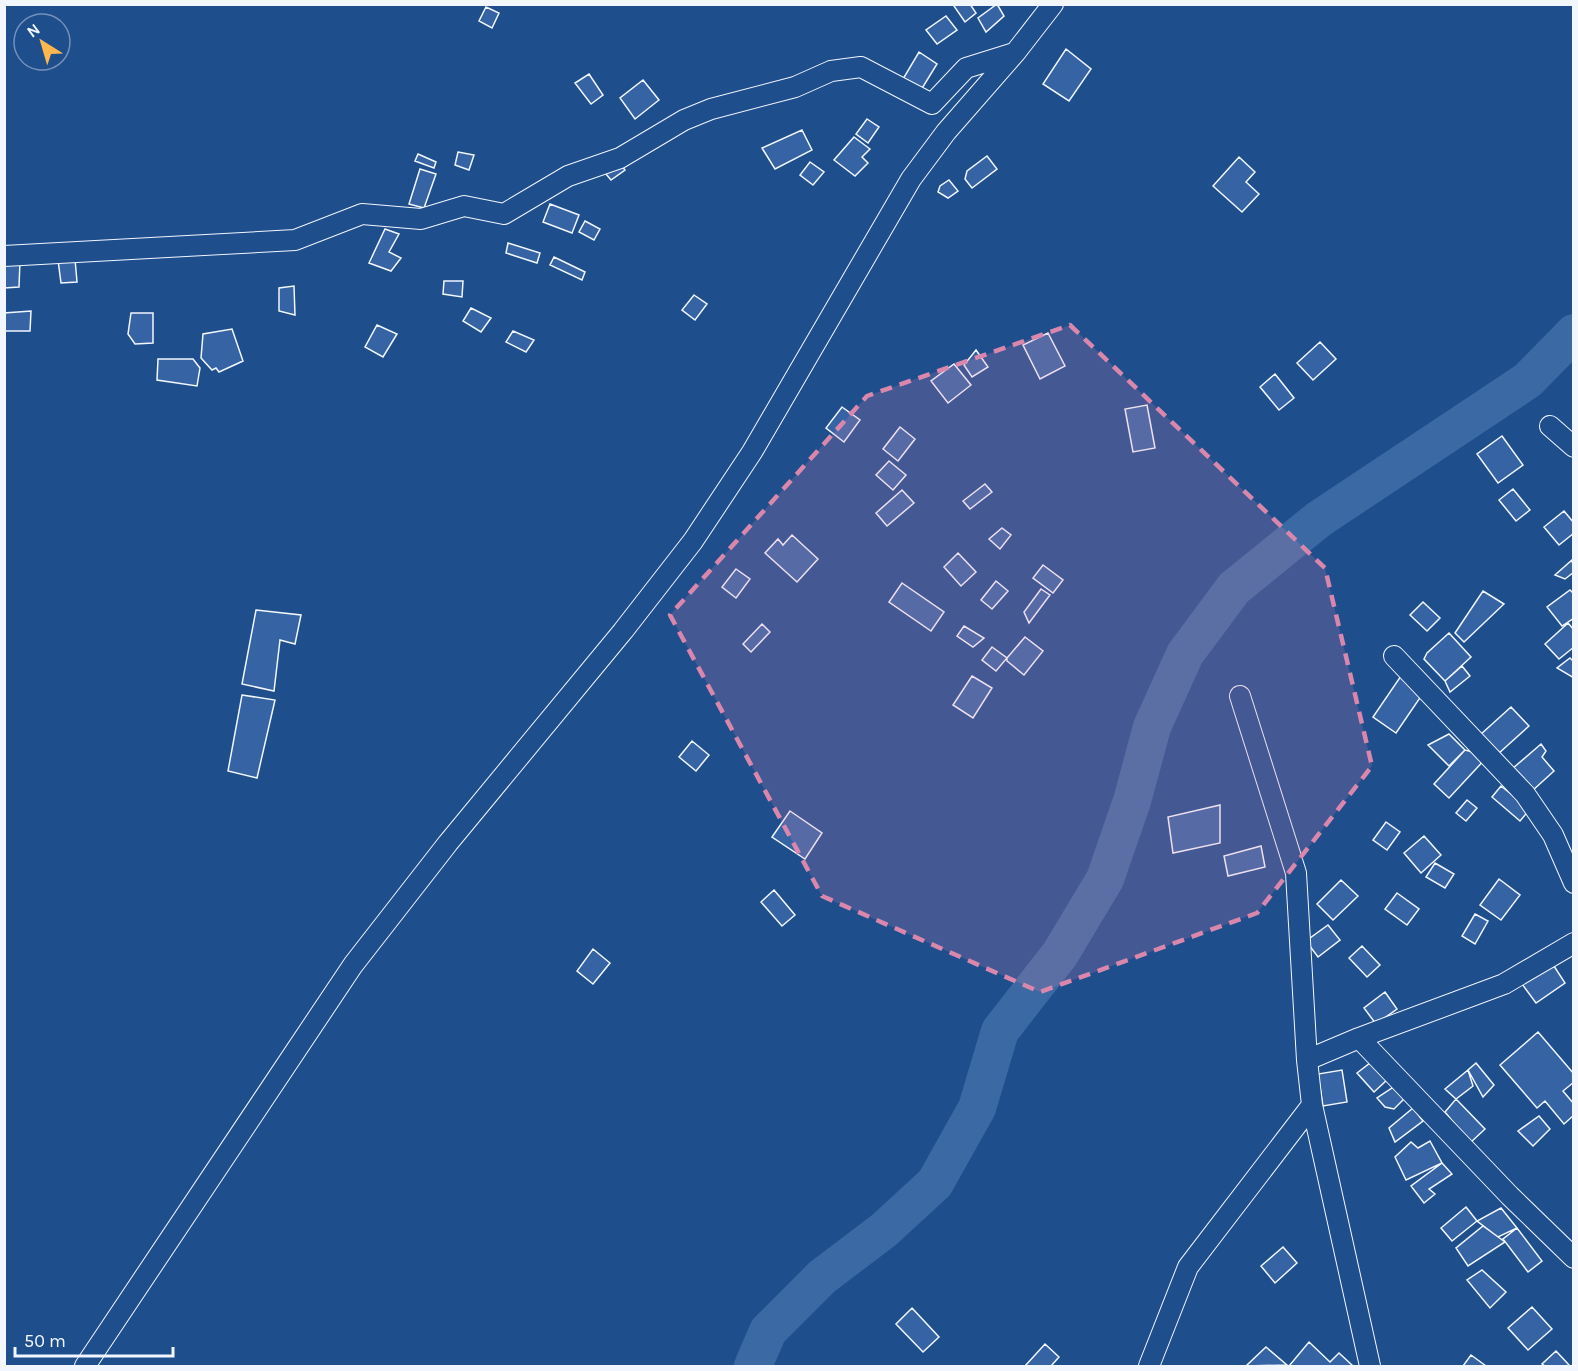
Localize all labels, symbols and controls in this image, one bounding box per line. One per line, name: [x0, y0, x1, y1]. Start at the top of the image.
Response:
north arrow: [12, 12, 72, 72]
text: N: [23, 19, 44, 41]
scale bar: [15, 1320, 172, 1358]
text: 50 m: [24, 1330, 66, 1352]

